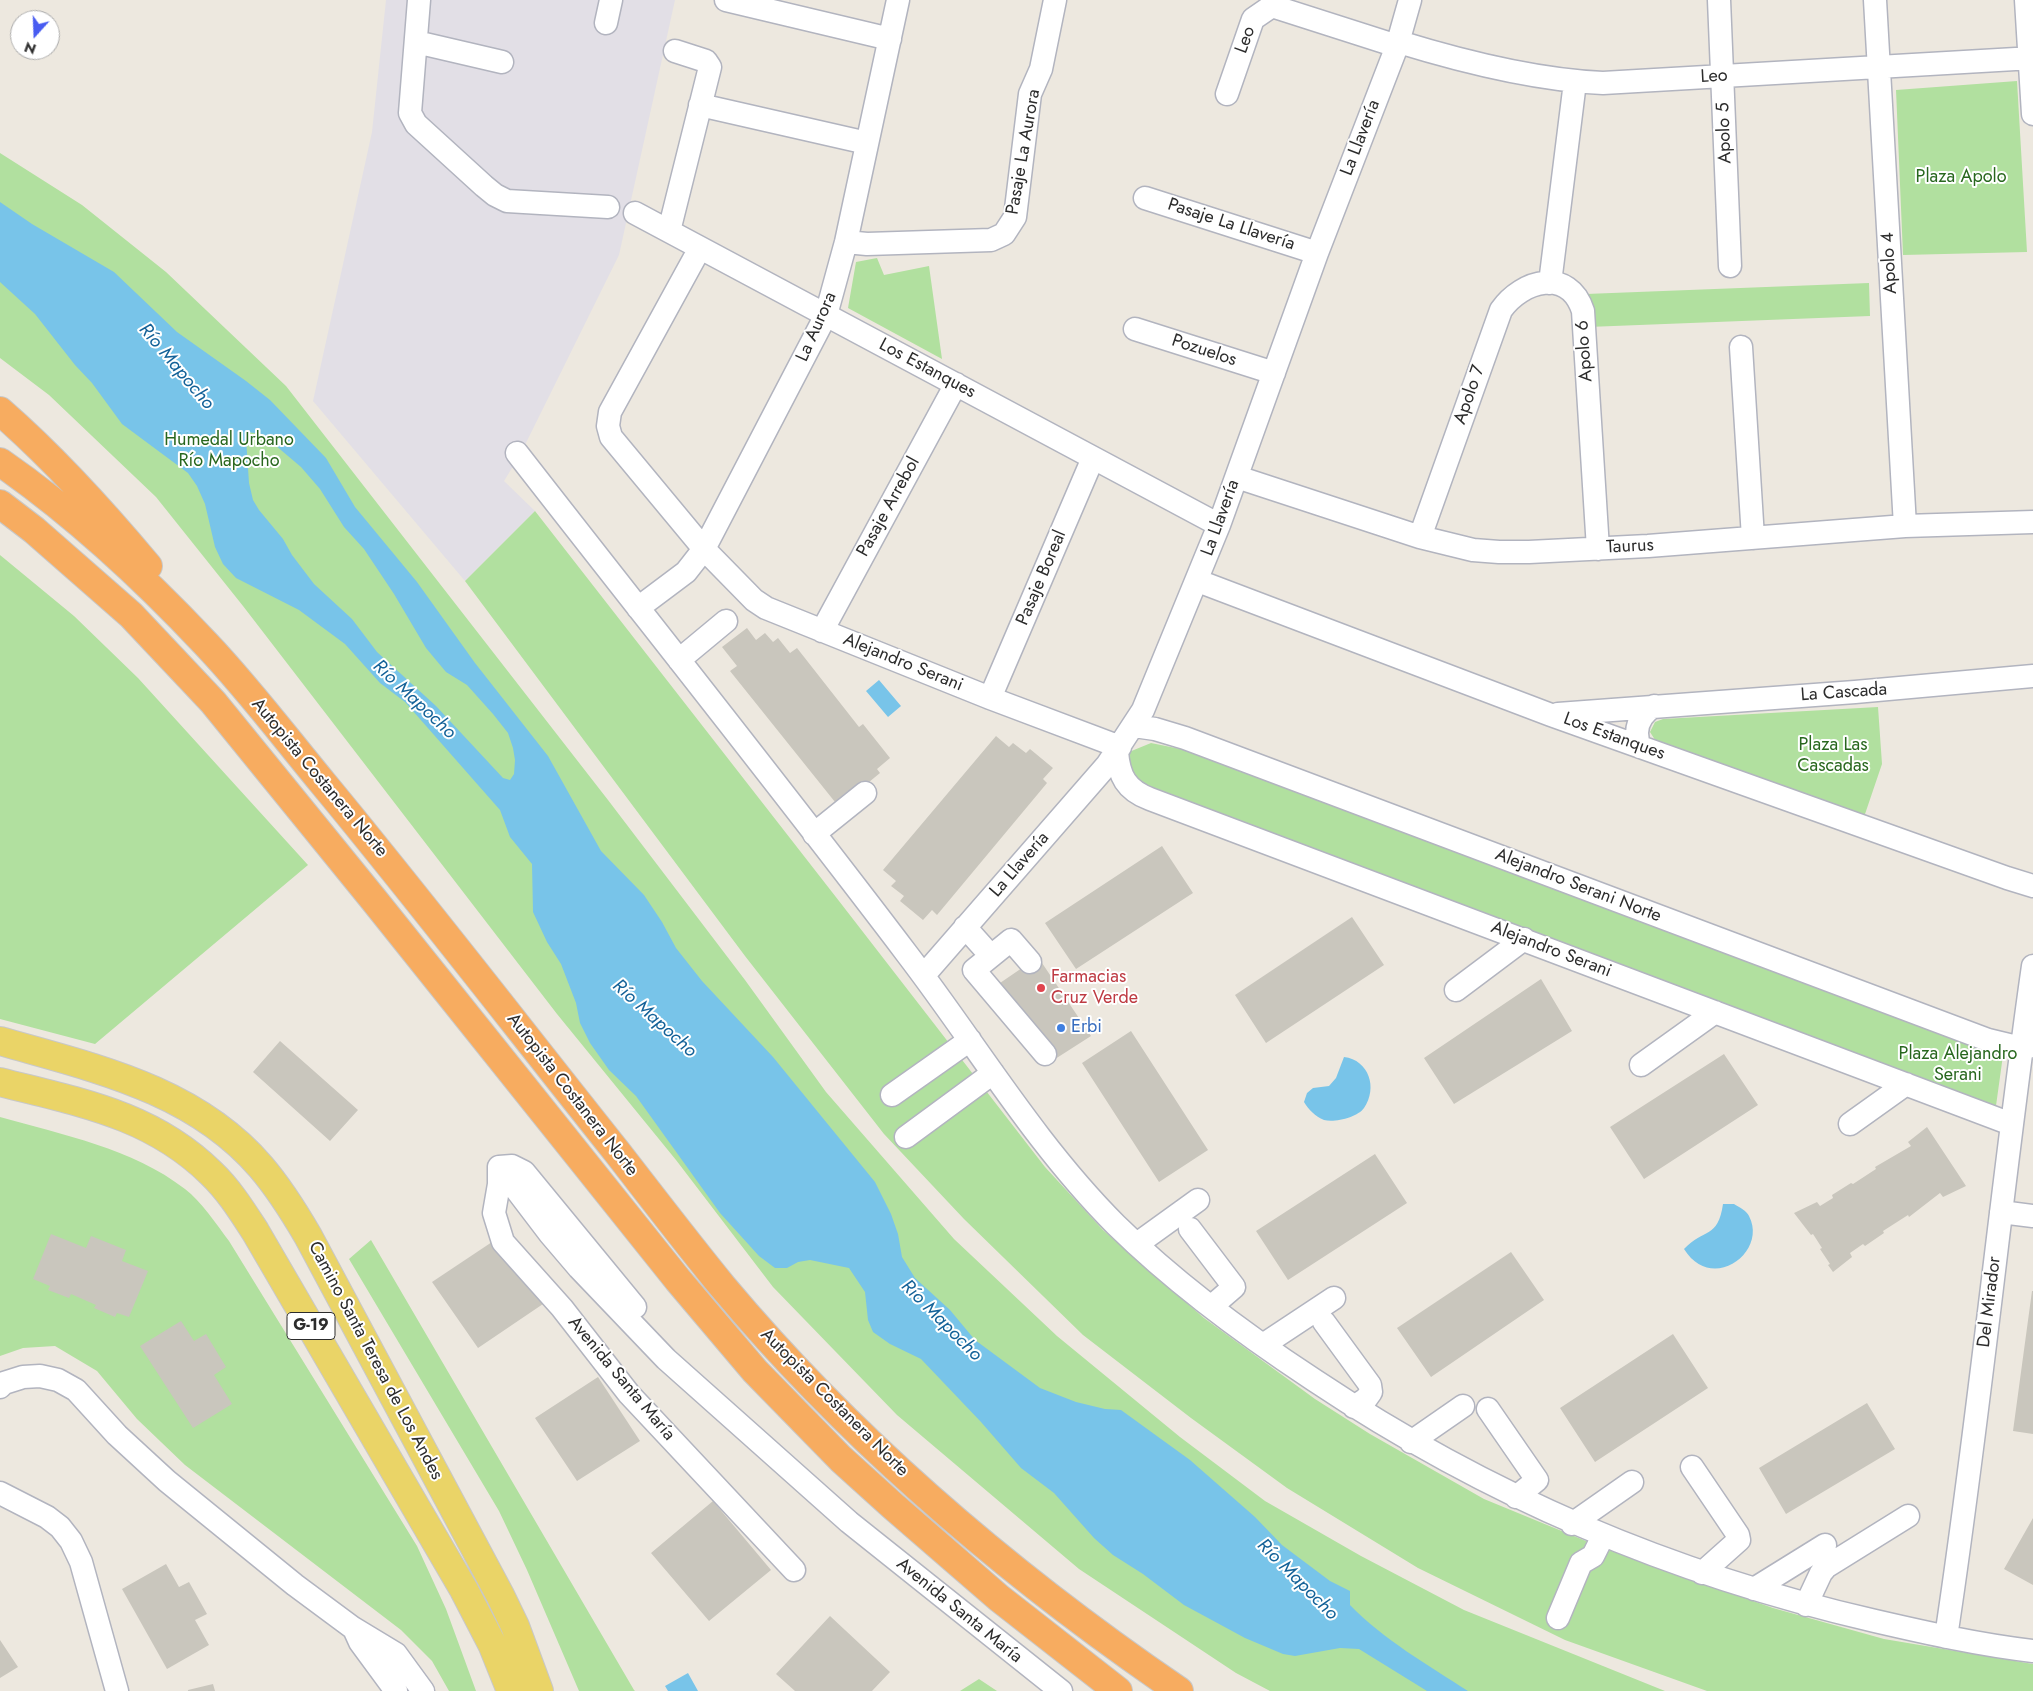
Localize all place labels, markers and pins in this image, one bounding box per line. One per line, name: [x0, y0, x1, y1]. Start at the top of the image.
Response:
place label: Farmacias Cruz Verde: [1051, 967, 1138, 1010]
marker: Farmacias Cruz Verde: [1035, 982, 1047, 994]
place label: Erbi: [1071, 1017, 1102, 1039]
marker: Erbi: [1055, 1022, 1067, 1034]

